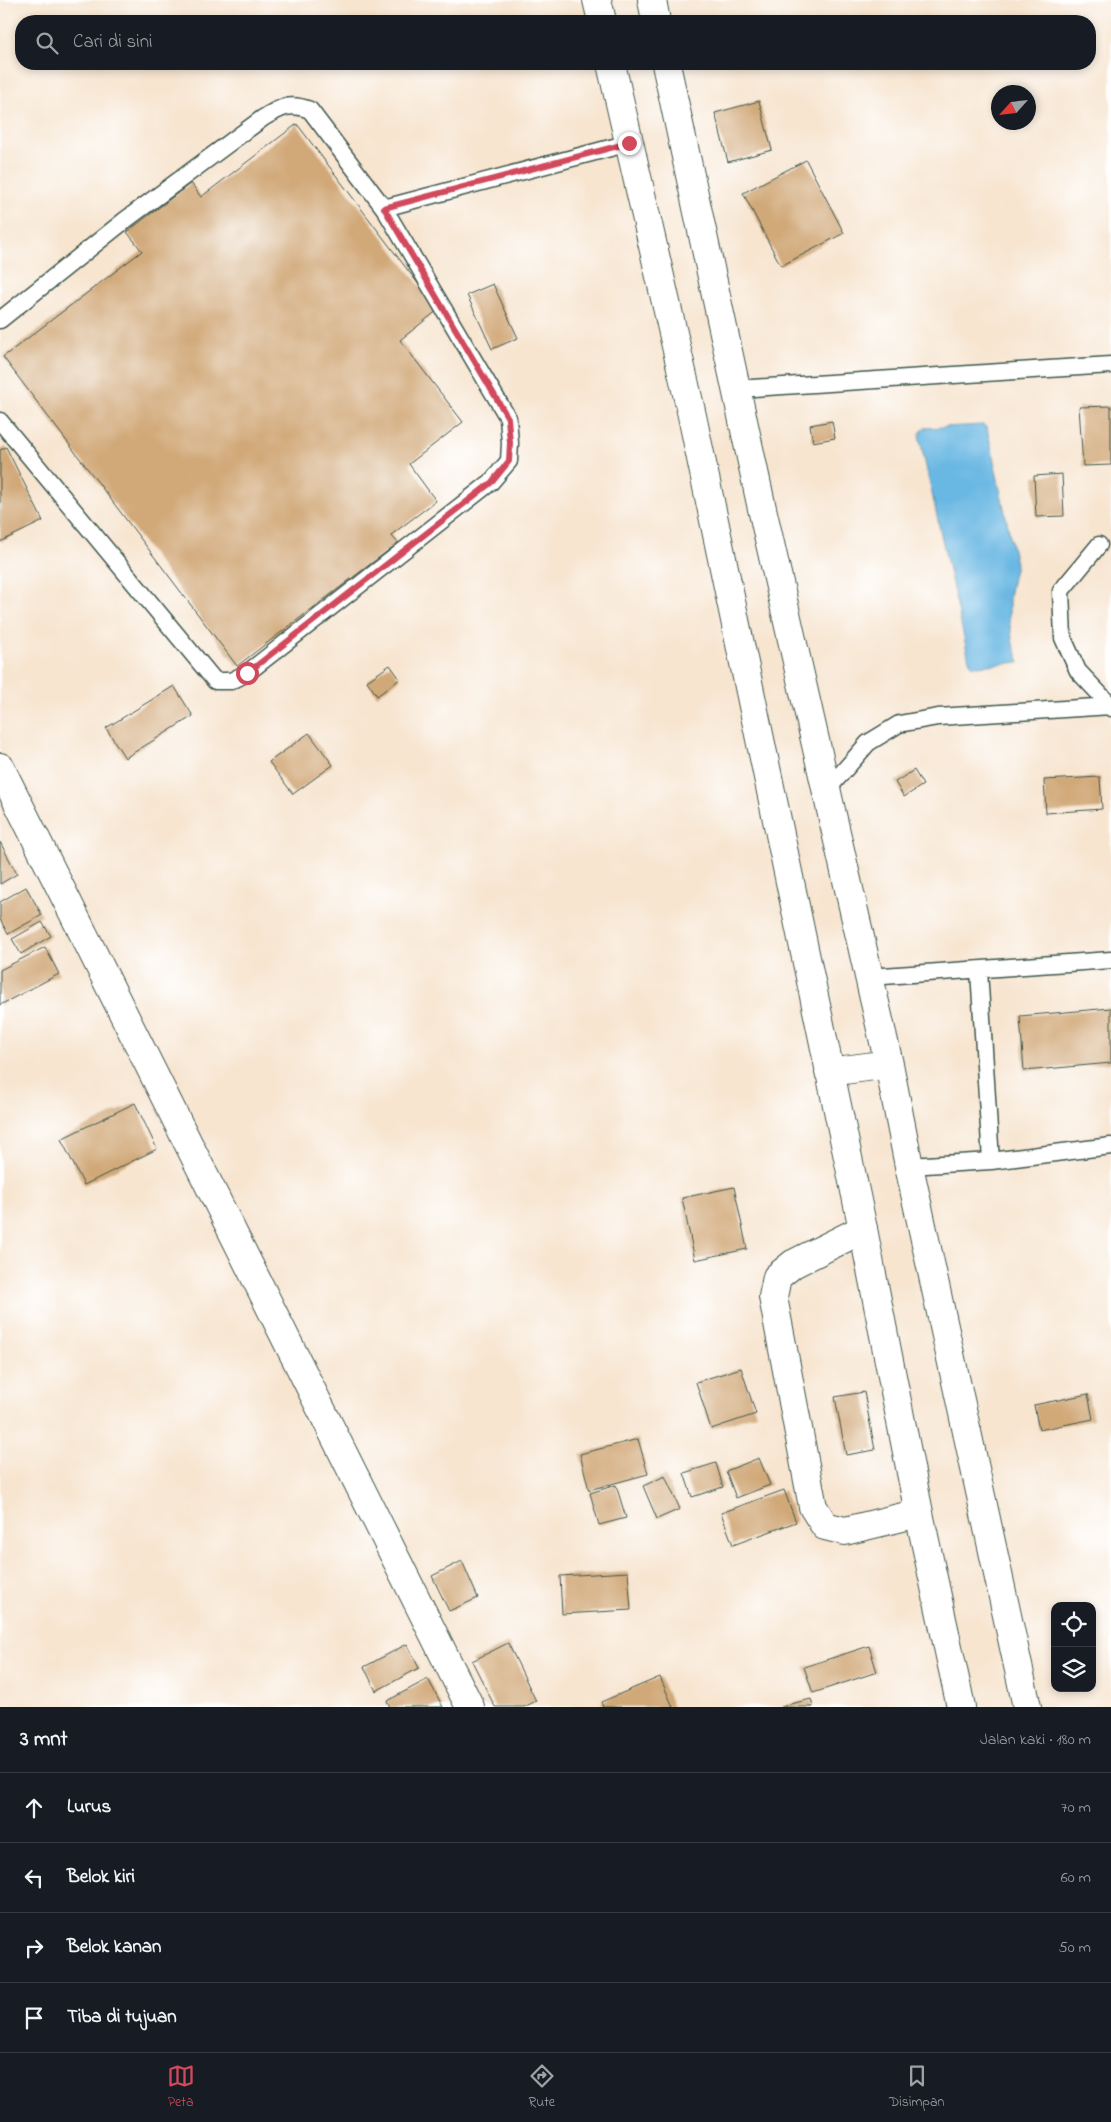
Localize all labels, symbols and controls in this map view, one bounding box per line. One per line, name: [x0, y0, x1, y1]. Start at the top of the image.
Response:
search box: [15, 15, 1096, 70]
icon: search: [33, 29, 61, 57]
text: Cari di sini: [73, 29, 152, 56]
north arrow: [991, 85, 1036, 130]
route end: [618, 132, 641, 155]
route start: [236, 662, 259, 685]
map controls: [1051, 1602, 1096, 1692]
button: locate: [1051, 1602, 1096, 1647]
button: layers: [1051, 1647, 1096, 1692]
text: 3 mnt: [20, 1725, 68, 1755]
text: Jalan kaki · 180 m: [980, 1728, 1091, 1752]
icon: ahead: [20, 1794, 48, 1822]
text: Lurus: [67, 1794, 111, 1821]
text: 70 m: [1061, 1796, 1091, 1820]
icon: left: [20, 1864, 48, 1892]
text: Belok kiri: [67, 1864, 135, 1891]
text: 60 m: [1061, 1866, 1091, 1890]
icon: right: [20, 1934, 48, 1962]
text: Belok kanan: [67, 1934, 161, 1961]
text: 50 m: [1059, 1936, 1091, 1960]
icon: arrive: [20, 2004, 48, 2032]
text: Tiba di tujuan: [67, 2004, 177, 2031]
tab: Peta: [167, 2062, 195, 2113]
tab: Rute: [528, 2062, 556, 2113]
tab: Disimpan: [889, 2062, 944, 2113]

